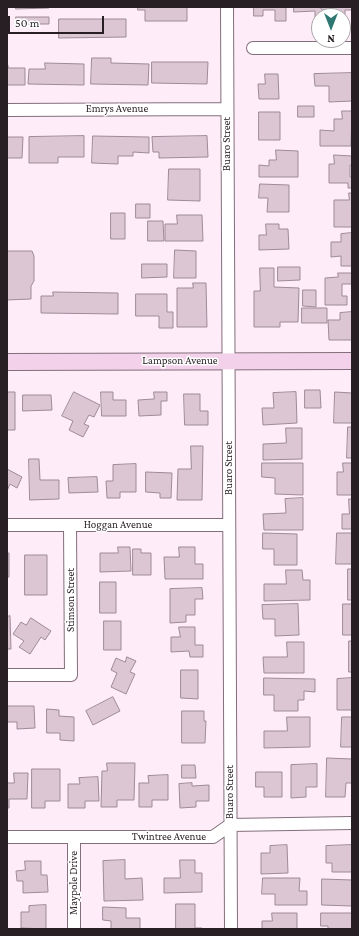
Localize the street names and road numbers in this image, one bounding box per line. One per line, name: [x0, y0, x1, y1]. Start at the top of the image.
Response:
street label: Emrys Avenue: [86, 102, 148, 116]
street label: Buaro Street: [220, 117, 234, 171]
street label: Lampson Avenue: [142, 354, 218, 368]
street label: Buaro Street: [222, 441, 236, 495]
street label: Hoggan Avenue: [84, 518, 152, 532]
street label: Stimson Street: [64, 568, 78, 632]
street label: Buaro Street: [223, 765, 237, 819]
street label: Twintree Avenue: [132, 830, 206, 844]
street label: Maypole Drive: [67, 851, 81, 915]

